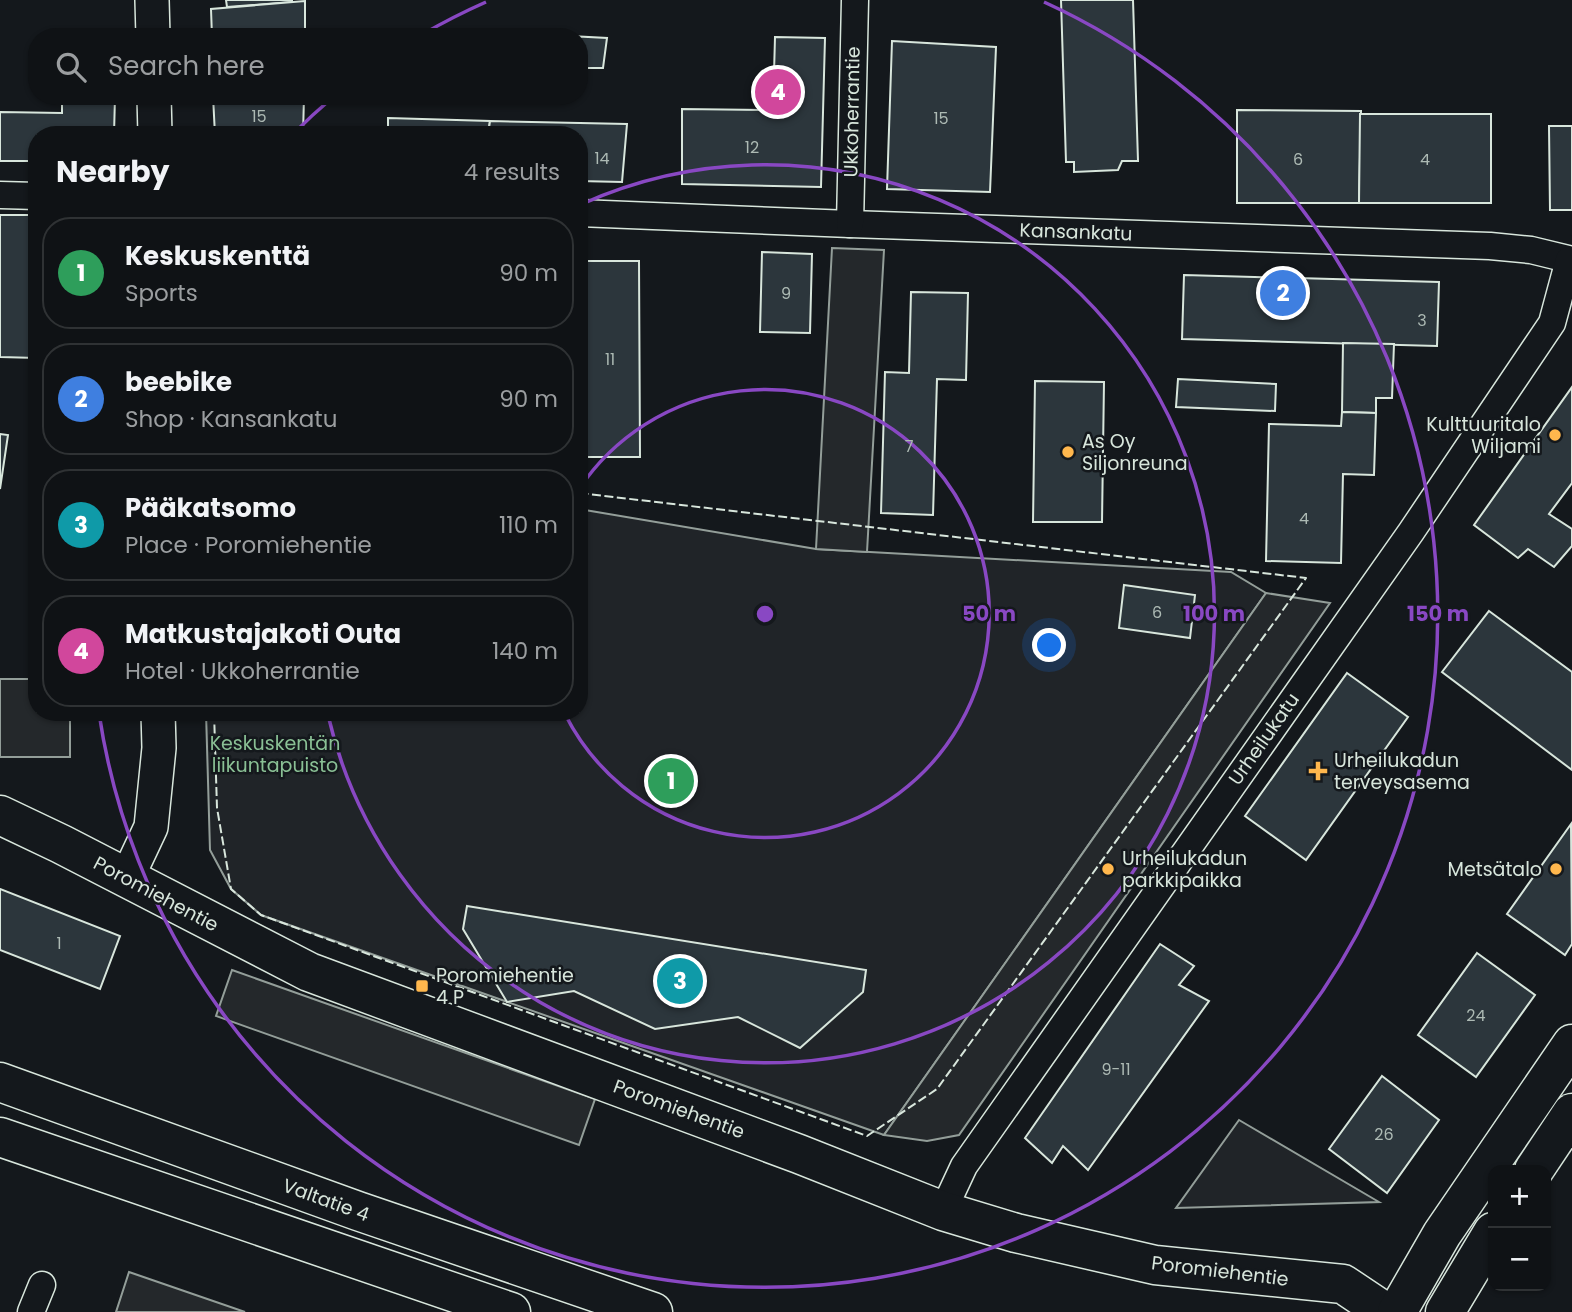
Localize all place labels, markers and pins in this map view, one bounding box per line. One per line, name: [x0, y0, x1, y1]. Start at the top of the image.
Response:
pin: 4: [755, 66, 801, 118]
pin: 2: [1260, 267, 1306, 319]
place label: Kulttuuritalo Wiljami: [1426, 411, 1541, 460]
marker: Kulttuuritalo Wiljami: [1547, 427, 1563, 443]
place label: As Oy Siljonreuna: [1082, 428, 1188, 477]
marker: As Oy Siljonreuna: [1060, 444, 1076, 460]
centre of rings: [753, 602, 777, 626]
place label: Urheilukadun terveysasema: [1334, 747, 1470, 796]
pin: 1: [648, 755, 694, 807]
marker: Urheilukadun terveysasema: [1308, 761, 1328, 781]
place label: Urheilukadun parkkipaikka: [1122, 845, 1247, 894]
place label: Metsätalo: [1448, 856, 1542, 883]
marker: Urheilukadun parkkipaikka: [1100, 861, 1116, 877]
marker: Metsätalo: [1548, 861, 1564, 877]
pin: 3: [657, 955, 703, 1007]
place label: Poromiehentie 4 P: [436, 962, 574, 1011]
marker: Poromiehentie 4 P: [414, 978, 430, 994]

